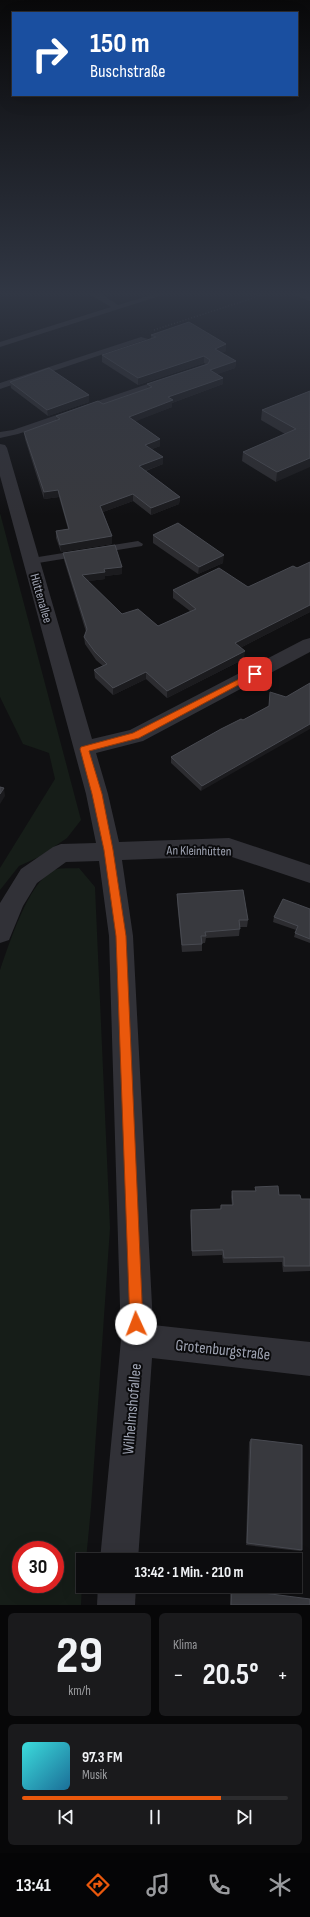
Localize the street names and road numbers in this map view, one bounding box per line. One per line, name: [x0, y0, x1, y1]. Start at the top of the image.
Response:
street label: Hüttenallee: [26, 572, 56, 625]
street label: An Kleinhütten: [166, 842, 231, 860]
street label: Grotenburgstraße: [175, 1336, 271, 1365]
street label: Wilhelmshofallee: [119, 1363, 146, 1456]

